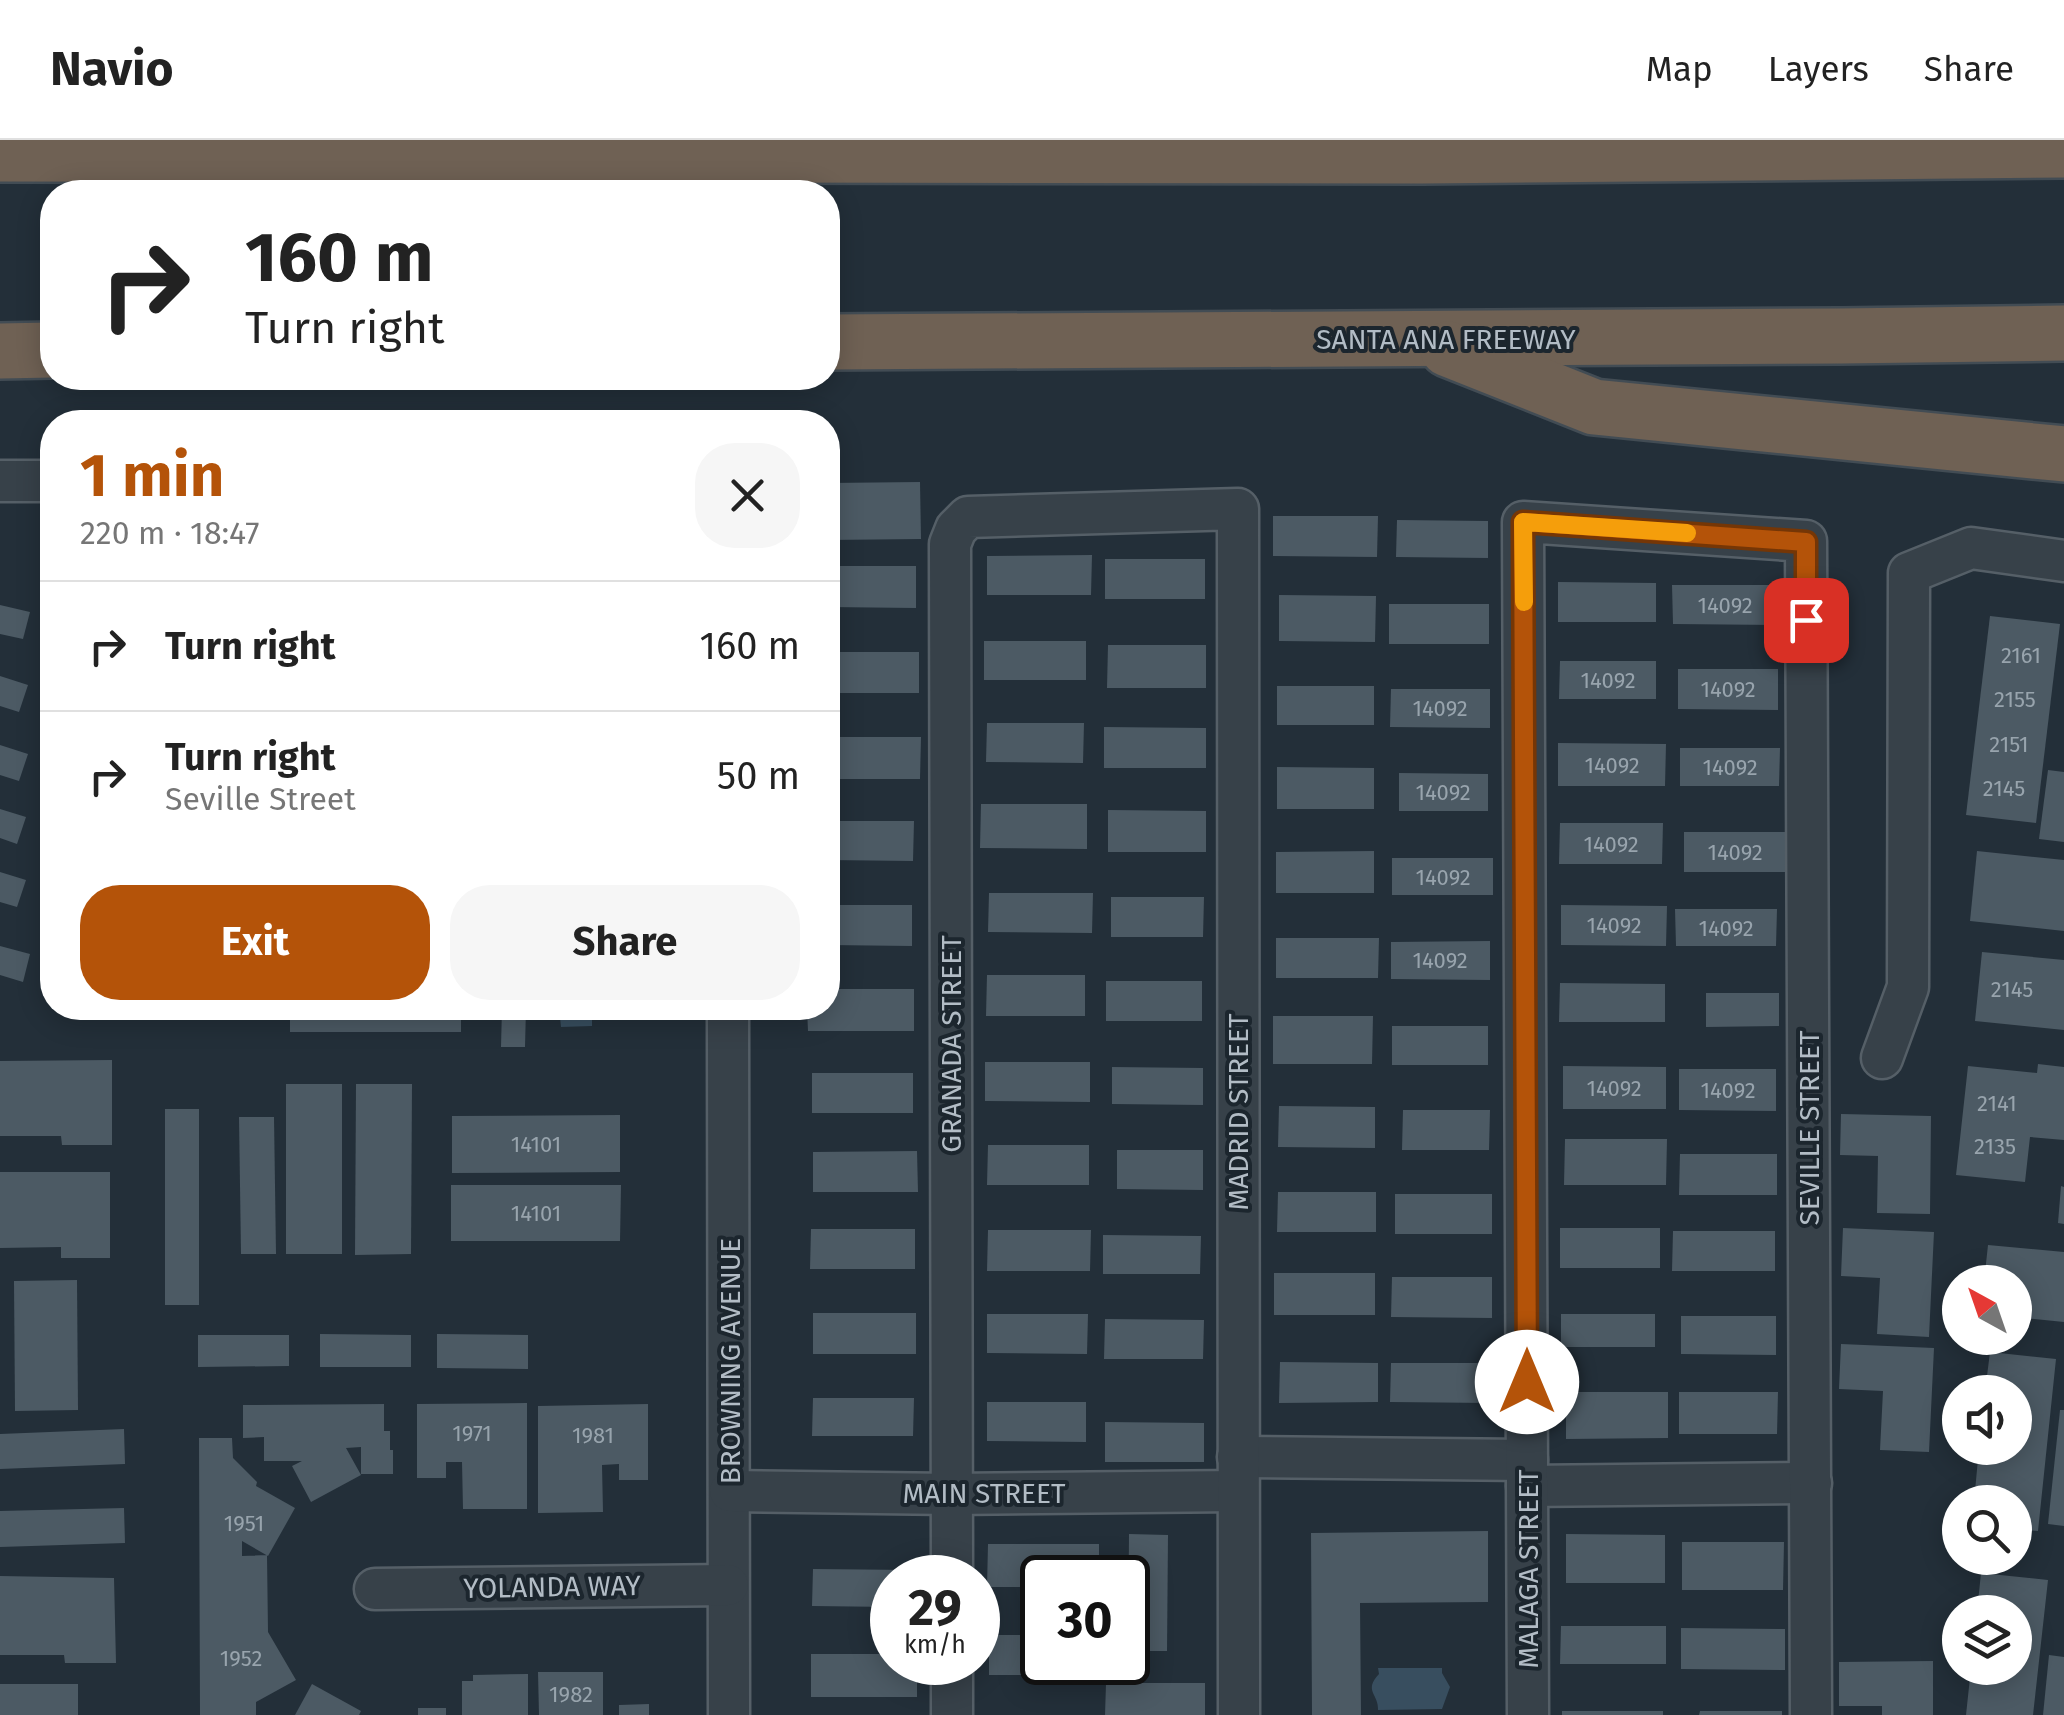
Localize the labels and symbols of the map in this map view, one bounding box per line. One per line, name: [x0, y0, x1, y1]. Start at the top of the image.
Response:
street label: SANTA ANA FREEWAY: [1316, 323, 1576, 356]
pin: [1764, 578, 1849, 663]
house number: 14092: [1697, 592, 1753, 619]
house number: 2161: [2001, 642, 2041, 669]
house number: 14092: [1580, 667, 1636, 694]
house number: 14092: [1700, 676, 1756, 703]
house number: 2155: [1994, 686, 2036, 713]
house number: 14092: [1412, 695, 1468, 722]
house number: 2151: [1989, 731, 2029, 758]
house number: 14092: [1584, 752, 1640, 779]
house number: 14092: [1702, 754, 1758, 781]
house number: 2145: [1983, 775, 2025, 802]
house number: 14092: [1415, 779, 1471, 806]
house number: 14092: [1583, 831, 1639, 858]
house number: 14092: [1707, 839, 1763, 866]
house number: 14092: [1415, 864, 1471, 891]
house number: 14092: [1586, 912, 1642, 939]
house number: 14092: [1698, 915, 1754, 942]
street label: GRANADA STREET: [935, 935, 968, 1153]
house number: 14092: [1412, 947, 1468, 974]
house number: 2145: [1991, 976, 2033, 1003]
street label: MADRID STREET: [1222, 1013, 1255, 1211]
street label: SEVILLE STREET: [1793, 1030, 1826, 1225]
house number: 14092: [1586, 1075, 1642, 1102]
house number: 14092: [1700, 1077, 1756, 1104]
house number: 2141: [1977, 1090, 2017, 1117]
house number: 14101: [511, 1131, 561, 1158]
house number: 2135: [1974, 1133, 2016, 1160]
house number: 14101: [511, 1200, 561, 1227]
street label: BROWNING AVENUE: [714, 1238, 747, 1484]
north arrow: [1942, 1265, 2032, 1355]
position arrow: [1475, 1330, 1579, 1434]
house number: 1971: [452, 1420, 492, 1447]
house number: 1981: [572, 1422, 614, 1449]
street label: MALAGA STREET: [1512, 1469, 1545, 1669]
street label: MAIN STREET: [902, 1477, 1066, 1510]
house number: 1951: [224, 1510, 264, 1537]
speed limit sign: 30: [1020, 1555, 1150, 1685]
street label: YOLANDA WAY: [463, 1569, 642, 1605]
house number: 1952: [220, 1645, 262, 1672]
house number: 1982: [549, 1681, 593, 1708]

